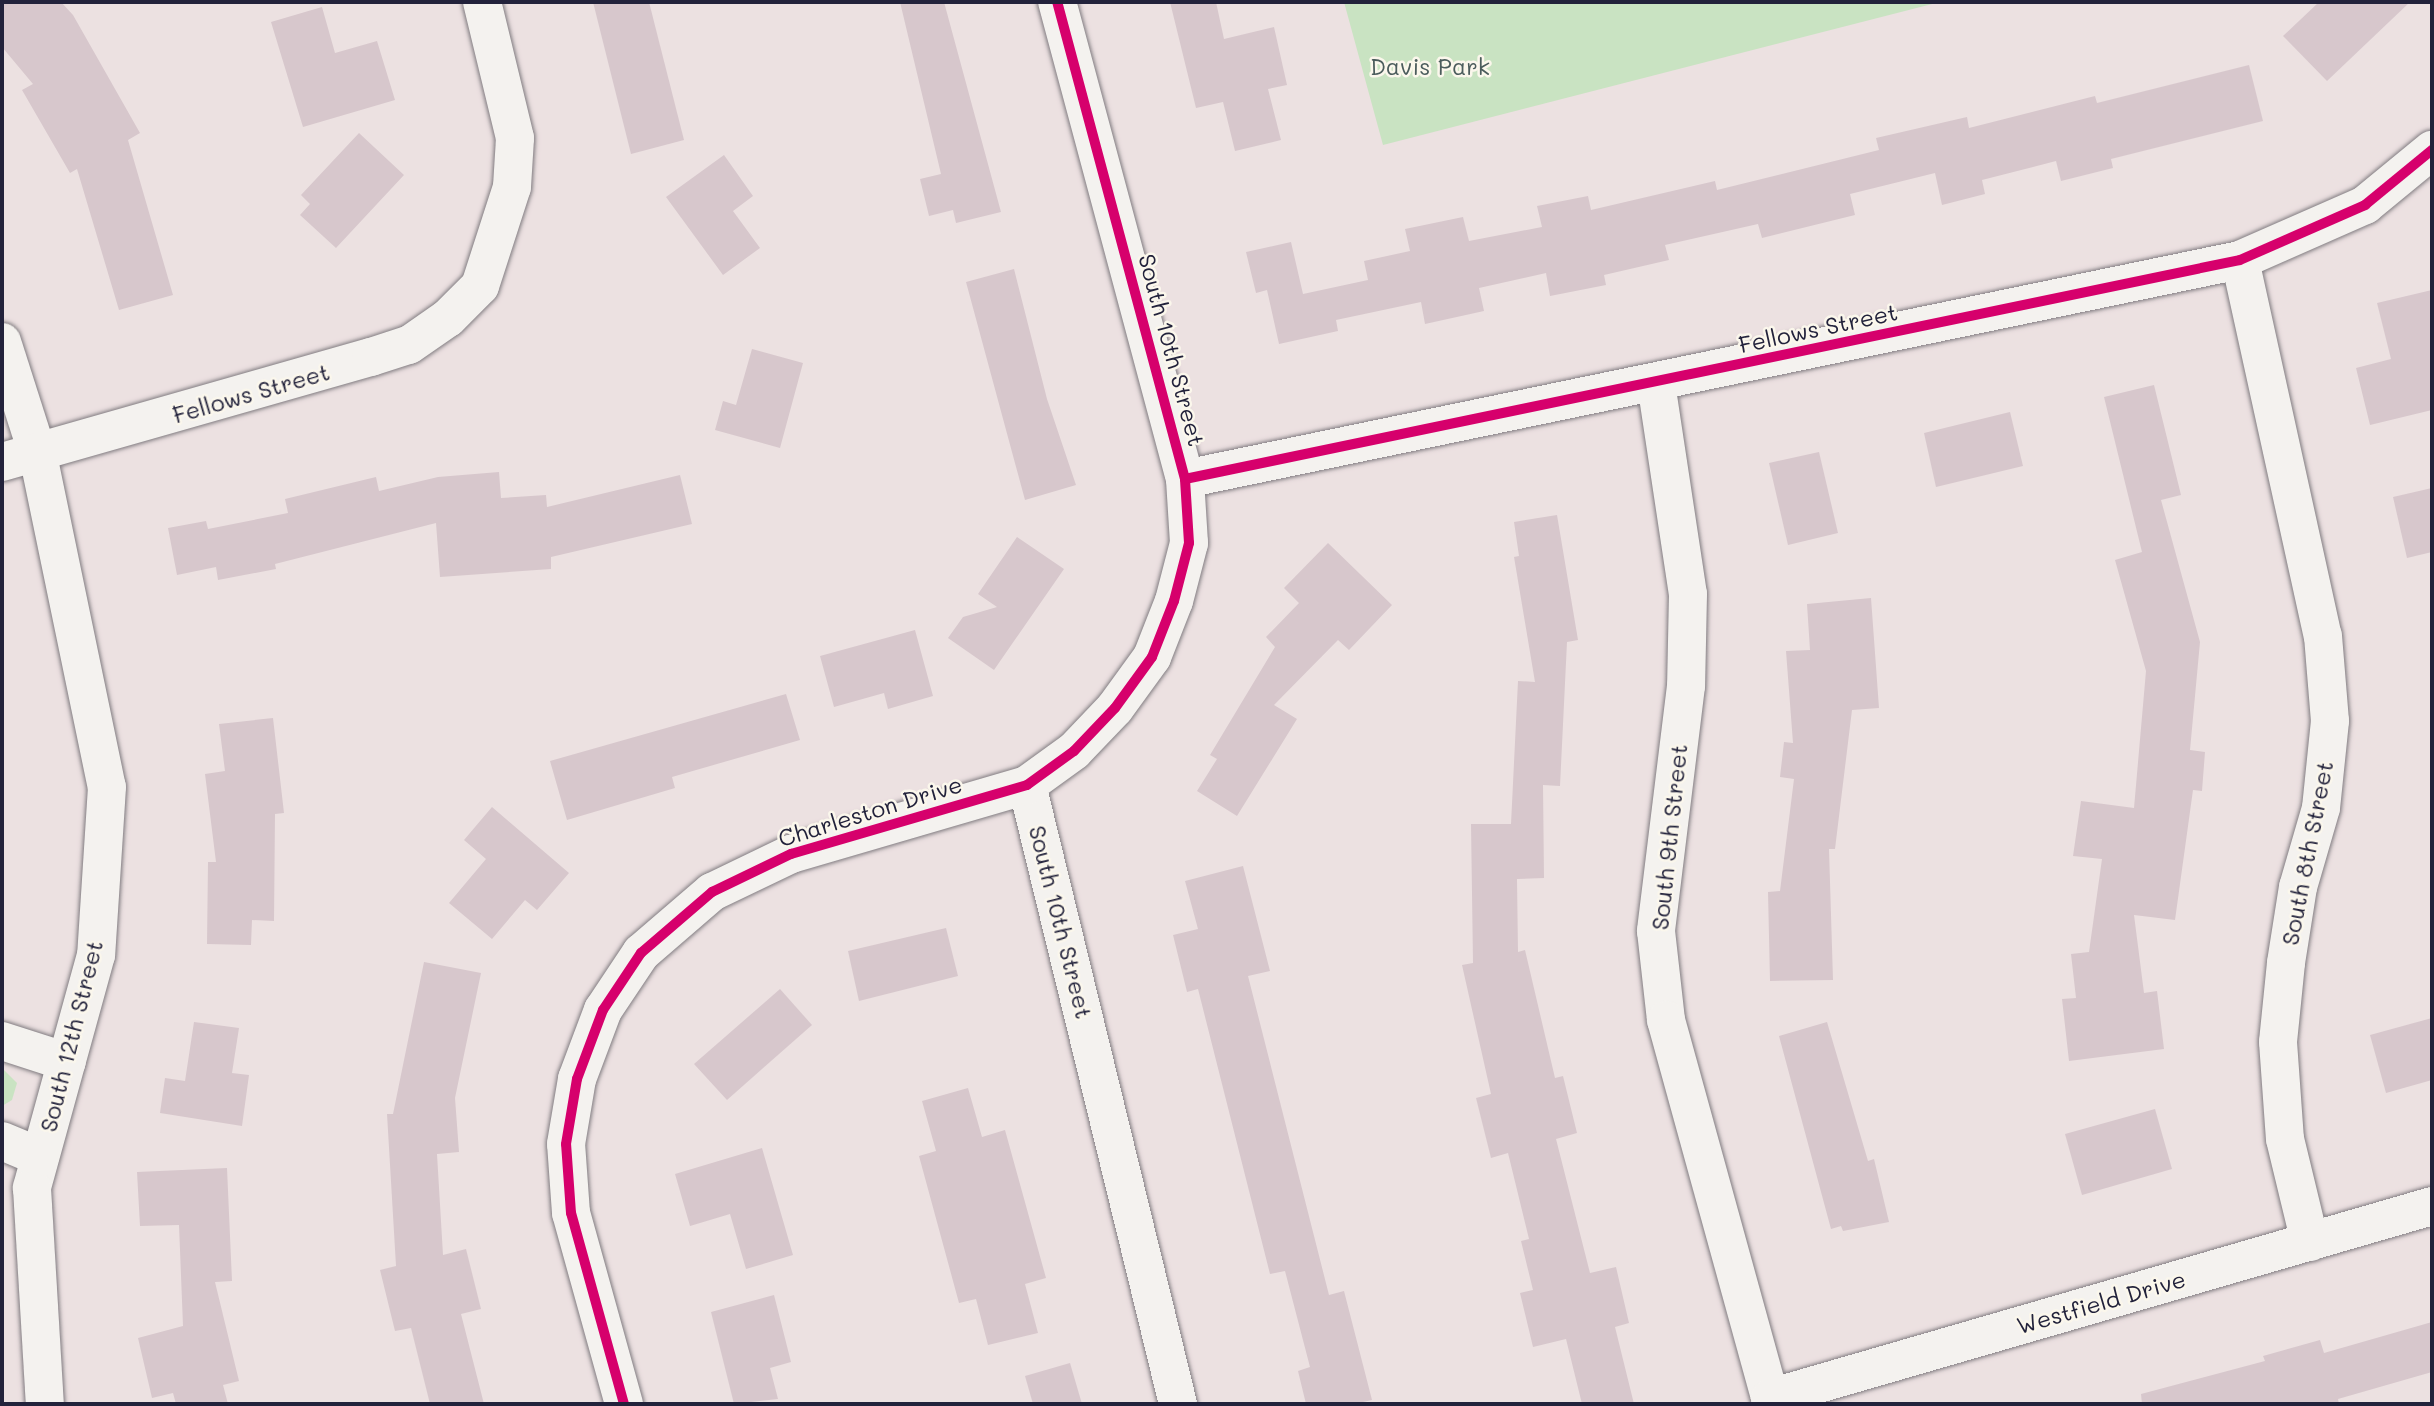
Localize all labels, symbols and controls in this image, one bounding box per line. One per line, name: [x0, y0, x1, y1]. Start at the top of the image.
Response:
park label: Davis Park: [1370, 52, 1490, 80]
street label: South 10th Street: [1133, 251, 1211, 449]
street label: Fellows Street: [1736, 298, 1900, 358]
street label: Fellows Street: [169, 357, 333, 429]
street label: South 9th Street: [1646, 743, 1692, 931]
street label: South 8th Street: [2276, 758, 2338, 948]
street label: Charleston Drive: [775, 770, 965, 852]
street label: South 10th Street: [1024, 823, 1098, 1021]
street label: South 12th Street: [34, 937, 108, 1135]
street label: Westfield Drive: [2013, 1265, 2189, 1339]

